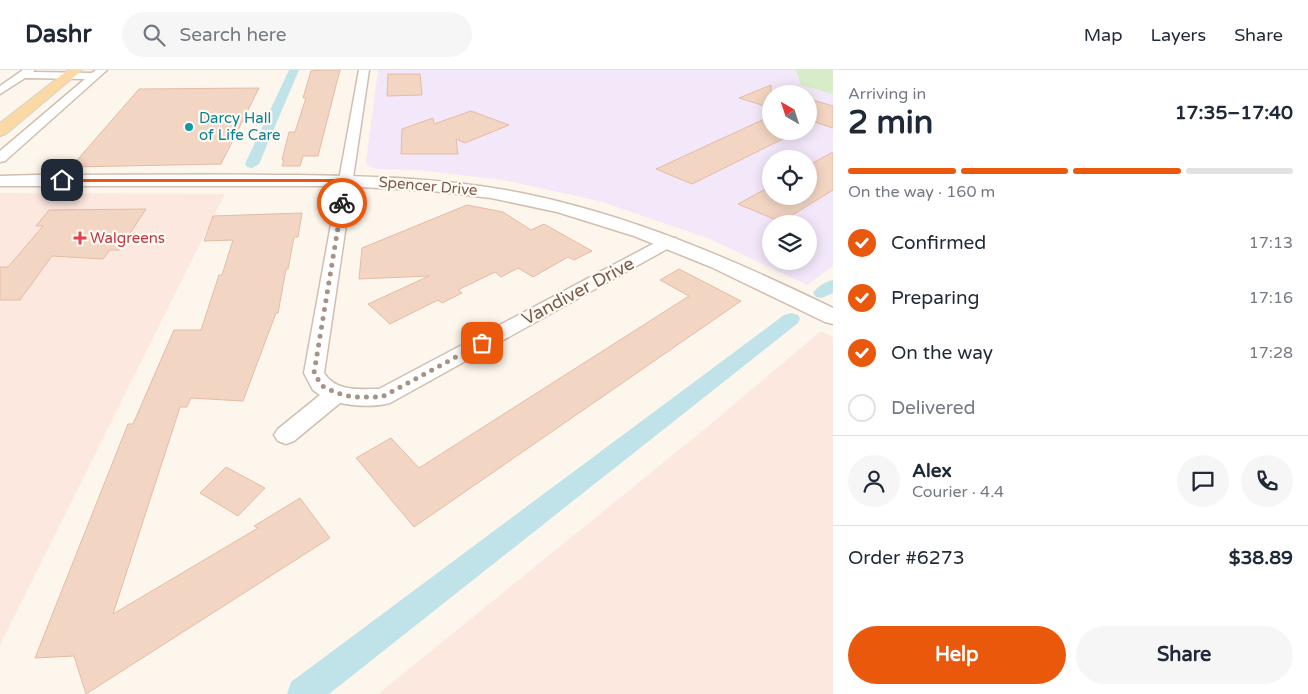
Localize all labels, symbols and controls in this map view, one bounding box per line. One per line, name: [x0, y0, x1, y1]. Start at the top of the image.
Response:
search box: [122, 12, 472, 57]
text: Dashr: [25, 20, 92, 49]
icon: search: [140, 21, 168, 49]
text: Search here: [180, 24, 286, 46]
text: Map: [1084, 24, 1123, 46]
text: Layers: [1151, 24, 1206, 46]
text: Share: [1234, 24, 1283, 46]
text: Arriving in: [848, 84, 926, 104]
north arrow: [762, 85, 818, 140]
map controls: [762, 85, 817, 270]
text: 17:35–17:40: [1175, 102, 1293, 124]
text: 2 min: [848, 104, 933, 142]
place label: Darcy Hall of Life Care: [199, 109, 281, 144]
marker: Darcy Hall of Life Care: [183, 121, 195, 133]
button: locate: [762, 150, 817, 205]
pin: [41, 159, 83, 201]
icon: home: [48, 166, 76, 194]
street label: Spencer Drive: [378, 173, 478, 199]
courier: [317, 178, 367, 228]
text: On the way · 160 m: [848, 182, 995, 202]
icon: bike: [328, 189, 356, 217]
button: layers: [762, 215, 817, 270]
place label: Walgreens: [90, 229, 165, 247]
icon: check: [848, 229, 876, 257]
marker: Walgreens: [74, 232, 86, 244]
text: Confirmed: [891, 232, 986, 254]
text: 17:13: [1249, 233, 1293, 253]
street label: Vandiver Drive: [518, 252, 638, 330]
icon: check: [848, 284, 876, 312]
text: Preparing: [891, 287, 980, 309]
text: 17:16: [1249, 288, 1293, 308]
pin: [461, 322, 503, 364]
icon: bag: [468, 329, 496, 357]
icon: check: [848, 339, 876, 367]
text: On the way: [891, 342, 993, 364]
text: 17:28: [1249, 343, 1293, 363]
text: Delivered: [891, 397, 976, 419]
button: person: [848, 455, 900, 507]
button: chat: [1177, 455, 1229, 507]
button: phone: [1241, 455, 1293, 507]
text: Alex: [912, 460, 952, 482]
text: Courier · 4.4: [912, 482, 1004, 502]
text: Order #6273: [848, 547, 965, 569]
text: $38.89: [1229, 547, 1293, 569]
button: Help: [848, 626, 1066, 684]
button: Share: [1076, 626, 1293, 684]

